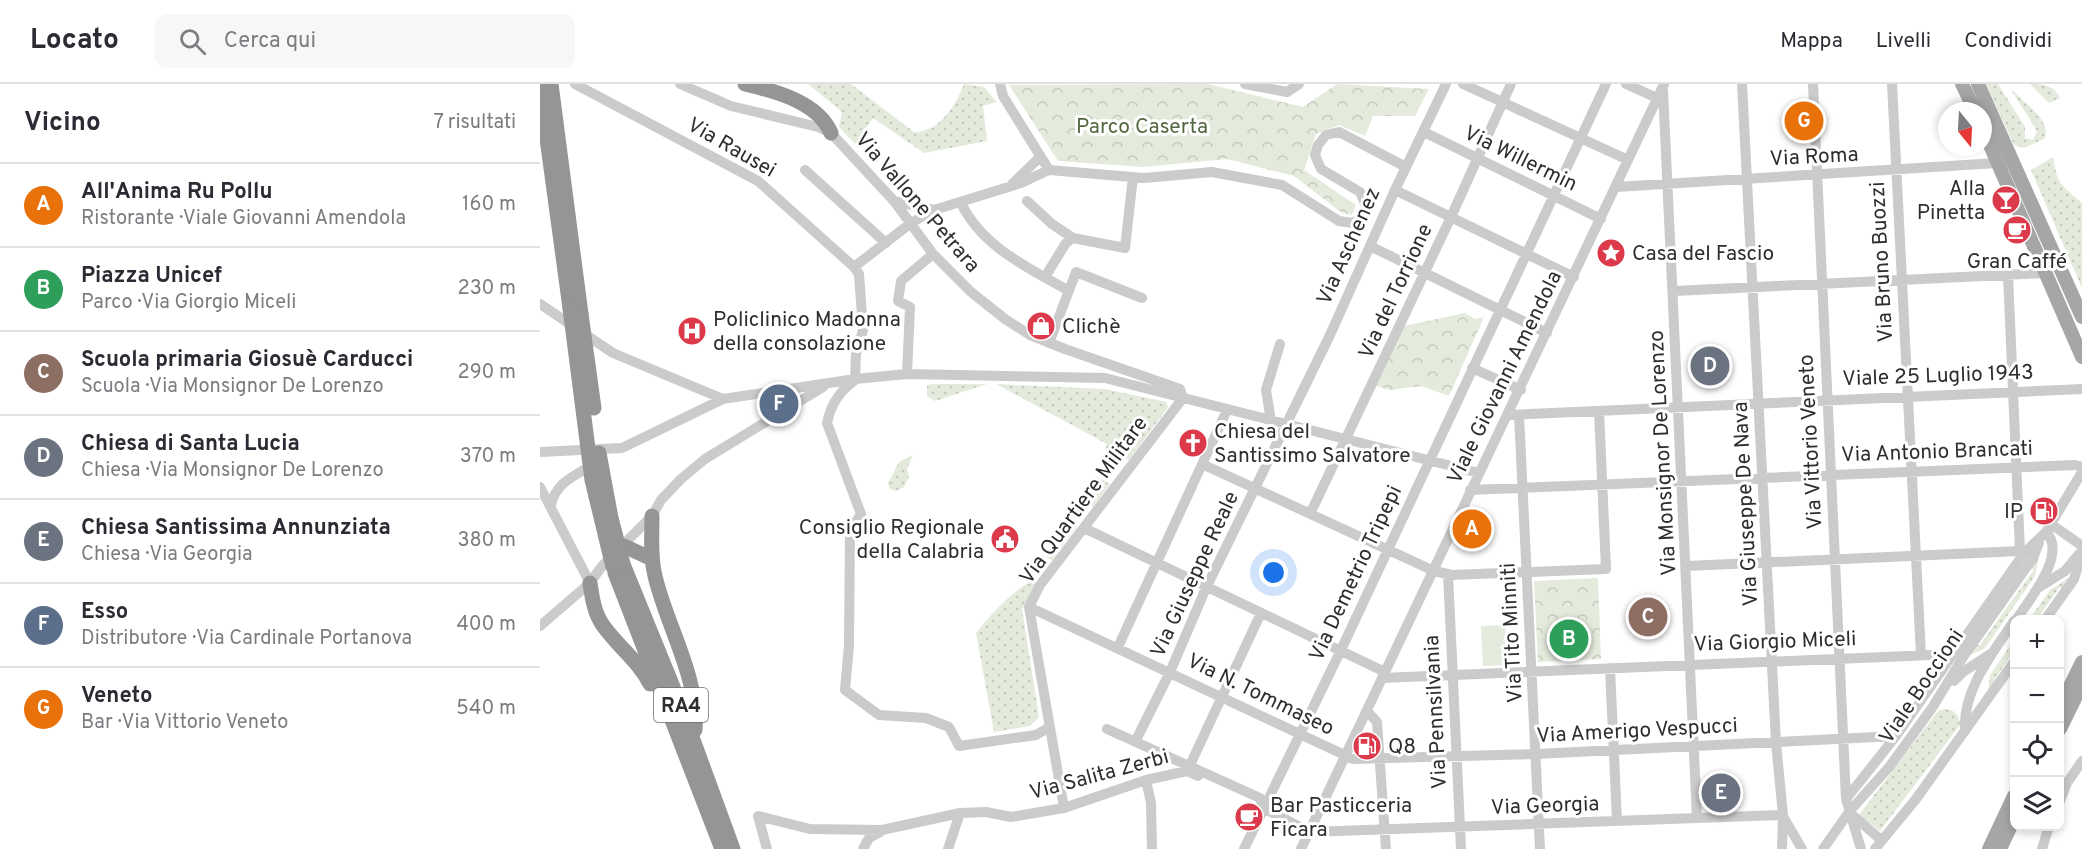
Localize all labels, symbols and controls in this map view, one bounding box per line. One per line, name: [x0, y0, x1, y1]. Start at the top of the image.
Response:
search box: [155, 14, 575, 68]
text: Locato: [30, 23, 119, 59]
icon: search: [176, 25, 209, 58]
text: Cerca qui: [224, 28, 316, 55]
text: Mappa: [1780, 28, 1843, 55]
text: Livelli: [1876, 28, 1931, 55]
text: Condividi: [1964, 28, 2052, 55]
pin: G: [1784, 99, 1824, 144]
north arrow: [1938, 102, 1992, 156]
text: Vicino: [24, 107, 101, 140]
text: 7 risultati: [433, 110, 516, 136]
street label: Via Rausei: [682, 112, 780, 184]
park label: Parco Caserta: [1076, 114, 1208, 141]
street label: Via Willermin: [1459, 120, 1582, 198]
street label: Via Vallone Petrara: [848, 127, 985, 279]
street label: Via Roma: [1769, 142, 1859, 173]
place label: Alla Pinetta: [1917, 176, 1985, 227]
text: All'Anima Ru Pollu: [81, 179, 272, 206]
street label: Via Bruno Buozzi: [1865, 181, 1900, 343]
street label: Via Aschenez: [1311, 184, 1387, 310]
bar icon: Alla Pinetta: [1990, 184, 2022, 216]
text: A: [36, 192, 51, 218]
text: 160 m: [462, 192, 516, 218]
text: Ristorante · Viale Giovanni Amendola: [81, 206, 406, 232]
cafe icon: Gran Caffé: [2001, 214, 2033, 246]
street label: Via del Torrione: [1353, 220, 1439, 364]
place icon: Casa del Fascio: [1595, 237, 1627, 269]
place label: Casa del Fascio: [1632, 241, 1774, 268]
place label: Gran Caffé: [1967, 249, 2067, 276]
text: Piazza Unicef: [81, 263, 222, 290]
street label: Viale Giovanni Amendola: [1442, 266, 1569, 489]
text: B: [37, 276, 50, 302]
text: 230 m: [457, 276, 516, 302]
text: Parco · Via Giorgio Miceli: [81, 290, 296, 316]
place label: Policlinico Madonna della consolazione: [713, 307, 901, 358]
shop icon: Clichè: [1025, 310, 1057, 342]
place label: Clichè: [1062, 314, 1121, 341]
hospital icon: Policlinico Madonna della consolazione: [676, 315, 708, 347]
street label: Via Monsignor De Lorenzo: [1644, 329, 1683, 577]
pin: D: [1690, 344, 1730, 388]
text: Scuola primaria Giosuè Carducci: [81, 347, 413, 374]
street label: Via Vittorio Veneto: [1793, 354, 1830, 530]
text: C: [37, 360, 50, 386]
text: 290 m: [458, 360, 516, 386]
street label: Viale 25 Luglio 1943: [1842, 360, 2034, 393]
text: Scuola · Via Monsignor De Lorenzo: [81, 374, 384, 400]
pin: F: [760, 382, 798, 426]
street label: Via Giuseppe De Nava: [1728, 401, 1765, 607]
street label: Via Quartiere Militare: [1014, 411, 1154, 590]
place label: Chiesa del Santissimo Salvatore: [1214, 419, 1411, 470]
church icon: Chiesa del Santissimo Salvatore: [1177, 427, 1209, 459]
text: Chiesa di Santa Lucia: [81, 431, 300, 458]
street label: Via Antonio Brancati: [1841, 436, 2033, 469]
text: D: [36, 444, 51, 470]
text: 370 m: [460, 444, 516, 470]
text: Chiesa · Via Monsignor De Lorenzo: [81, 458, 384, 484]
street label: Via Demetrio Tripepi: [1304, 481, 1409, 666]
street label: Via Giuseppe Reale: [1145, 487, 1246, 662]
fuel station icon: IP: [2028, 495, 2060, 527]
place label: IP: [2004, 499, 2023, 526]
pin: A: [1452, 506, 1492, 552]
text: Chiesa Santissima Annunziata: [81, 515, 391, 542]
place label: Consiglio Regionale della Calabria: [799, 515, 984, 566]
public building icon: Consiglio Regionale della Calabria: [989, 523, 1021, 555]
text: E: [37, 528, 50, 554]
text: 380 m: [457, 528, 516, 554]
text: Chiesa · Via Georgia: [81, 542, 253, 568]
your location: [1259, 558, 1288, 587]
street label: Via Tito Minniti: [1495, 562, 1530, 704]
pin: C: [1628, 594, 1668, 640]
text: Esso: [81, 599, 128, 626]
text: F: [38, 612, 49, 638]
text: 400 m: [456, 612, 516, 638]
map controls: [2010, 615, 2064, 831]
button: +: [2010, 615, 2064, 669]
pin: B: [1550, 616, 1588, 662]
street label: Viale Boccioni: [1874, 624, 1971, 750]
text: Distributore · Via Cardinale Portanova: [81, 626, 412, 652]
street label: Via Giorgio Miceli: [1693, 626, 1857, 659]
street label: Via Pennsilvania: [1419, 634, 1454, 790]
street label: Via N. Tommaseo: [1182, 648, 1338, 743]
button: −: [2010, 669, 2064, 723]
text: Veneto: [81, 683, 153, 710]
road number: RA4: [654, 688, 708, 722]
text: G: [37, 696, 50, 722]
text: 540 m: [456, 696, 516, 722]
text: Bar · Via Vittorio Veneto: [81, 710, 288, 736]
street label: Via Amerigo Vespucci: [1536, 713, 1738, 750]
button: locate: [2010, 723, 2064, 777]
fuel station icon: Q8: [1351, 730, 1383, 762]
place label: Q8: [1388, 734, 1416, 761]
street label: Via Salita Zerbi: [1027, 744, 1172, 807]
pin: E: [1702, 770, 1740, 816]
button: layers: [2010, 777, 2064, 831]
street label: Via Georgia: [1490, 791, 1600, 822]
place label: Bar Pasticceria Ficara: [1270, 793, 1412, 844]
cafe icon: Bar Pasticceria Ficara: [1233, 801, 1265, 833]

